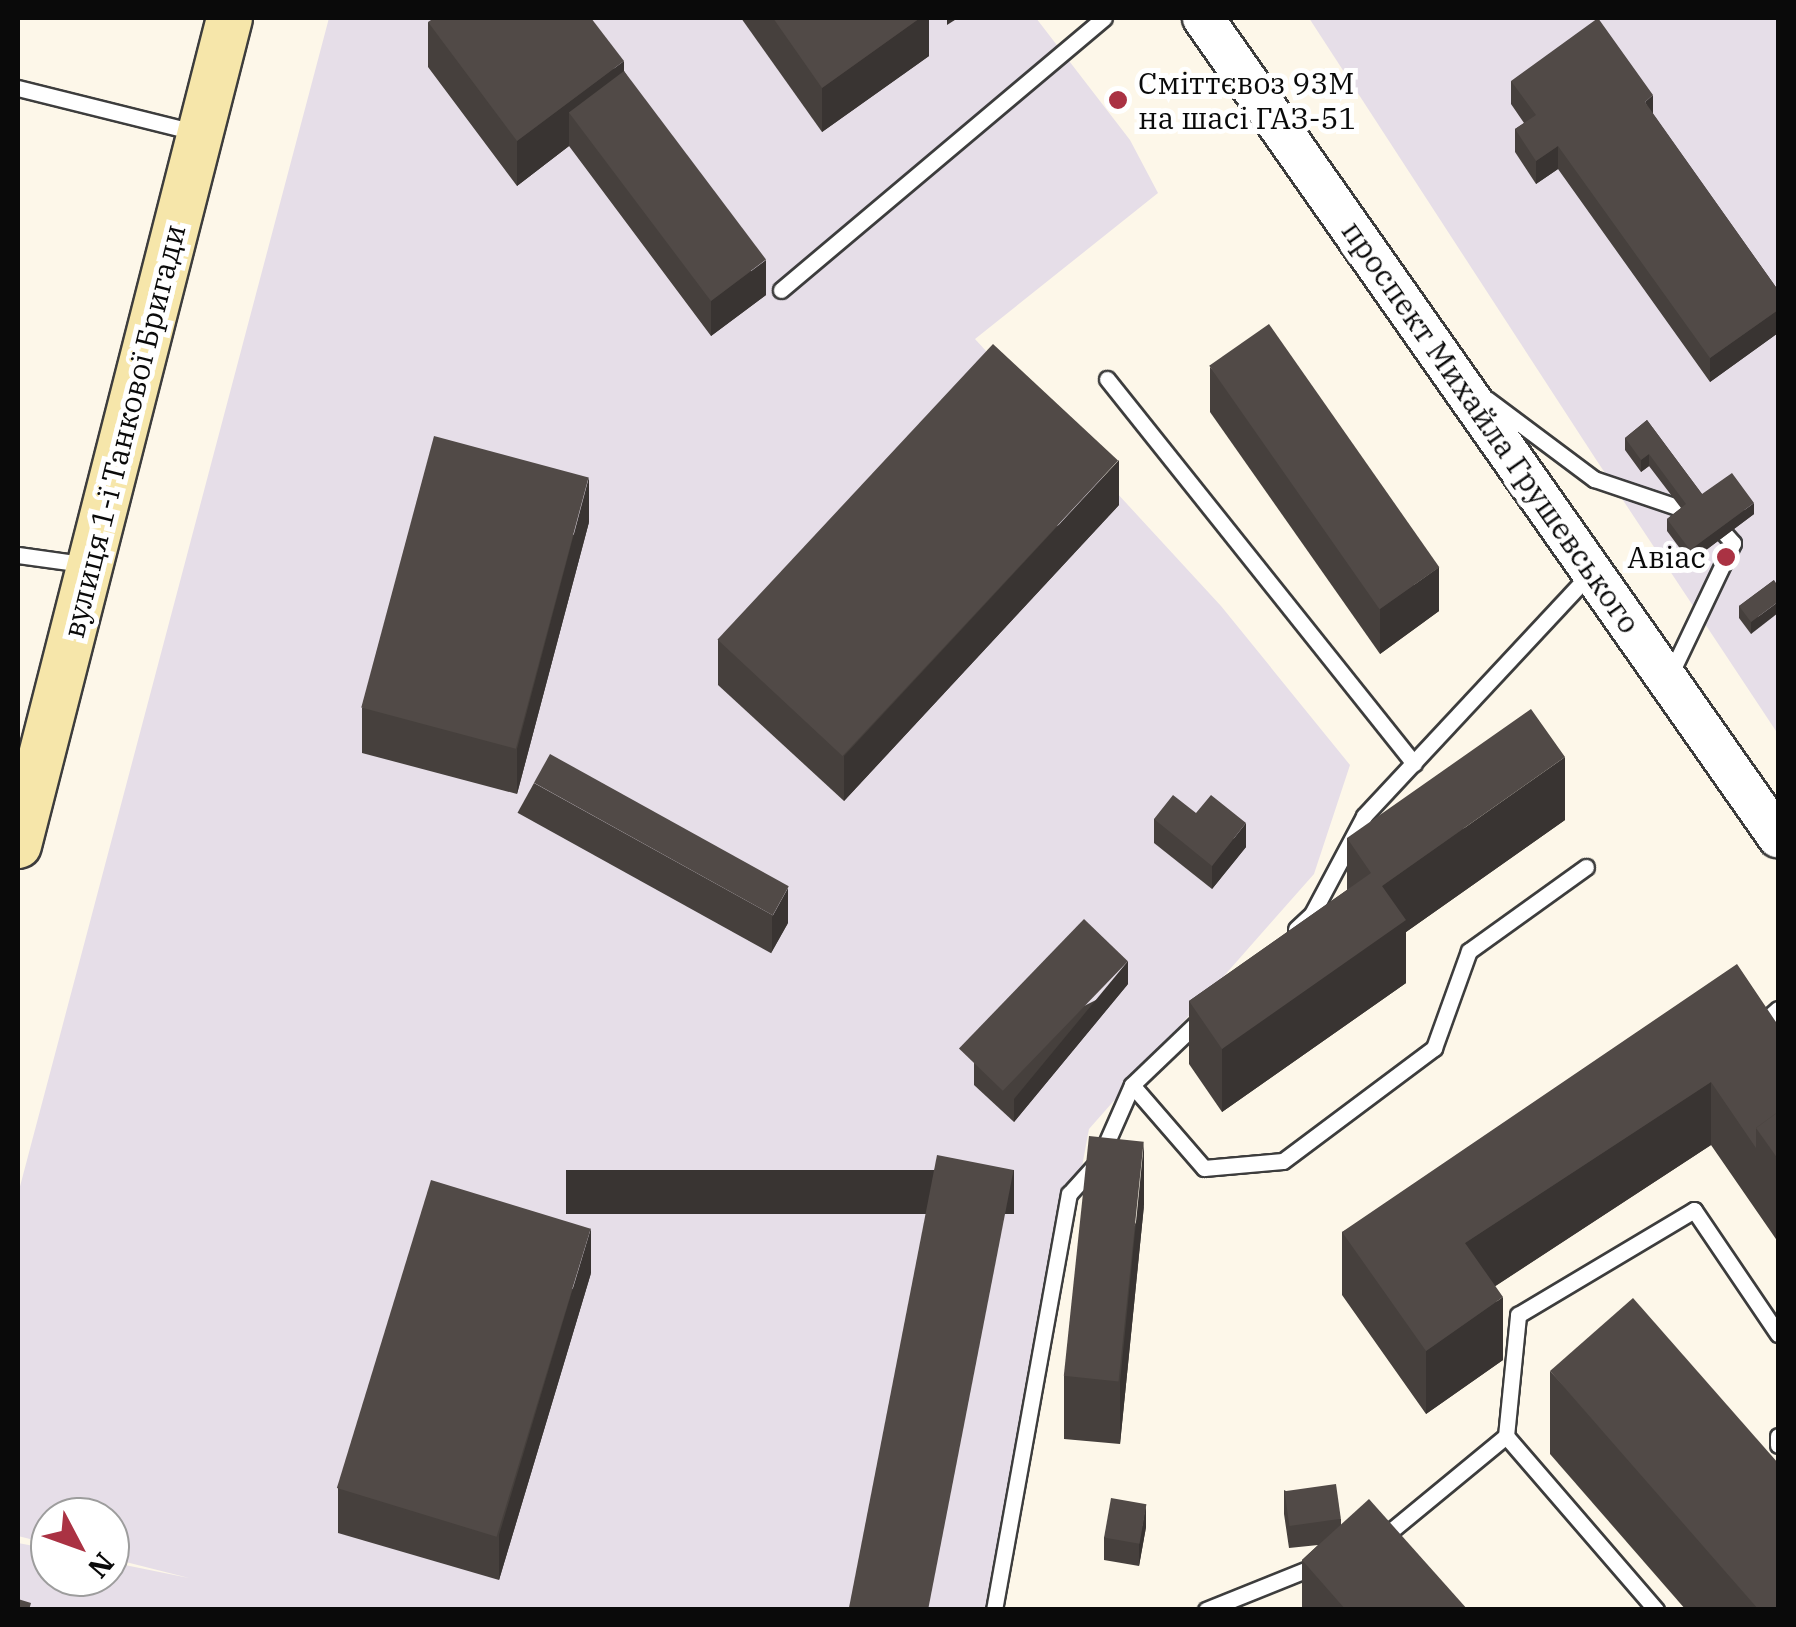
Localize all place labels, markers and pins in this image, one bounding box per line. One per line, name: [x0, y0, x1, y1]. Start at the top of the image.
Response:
place label: Сміттєвоз 93М на шасі ГАЗ-51: [1138, 65, 1356, 136]
marker: Сміттєвоз 93М на шасі ГАЗ-51: [1107, 89, 1129, 111]
place label: Авіас: [1627, 539, 1706, 575]
marker: Авіас: [1715, 546, 1737, 568]

